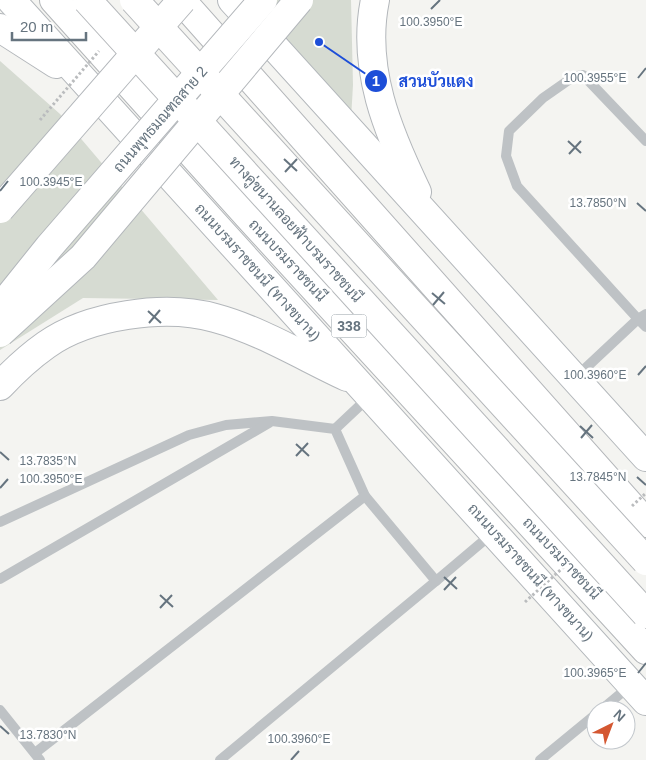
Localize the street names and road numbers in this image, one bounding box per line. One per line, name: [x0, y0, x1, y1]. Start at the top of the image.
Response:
street label: ถนนพุทธมณฑลสาย 2: [109, 63, 213, 177]
street label: ทางคู่ขนานลอยฟ้าบรมราชชนนี: [224, 152, 367, 307]
street label: ถนนบรมราชชนนี (ทางขนาน): [192, 199, 325, 344]
street label: ถนนบรมราชชนนี: [246, 215, 331, 304]
road number: 338: [332, 314, 366, 338]
street label: ถนนบรมราชชนนี (ทางขนาน): [465, 499, 598, 644]
street label: ถนนบรมราชชนนี: [520, 513, 605, 602]

